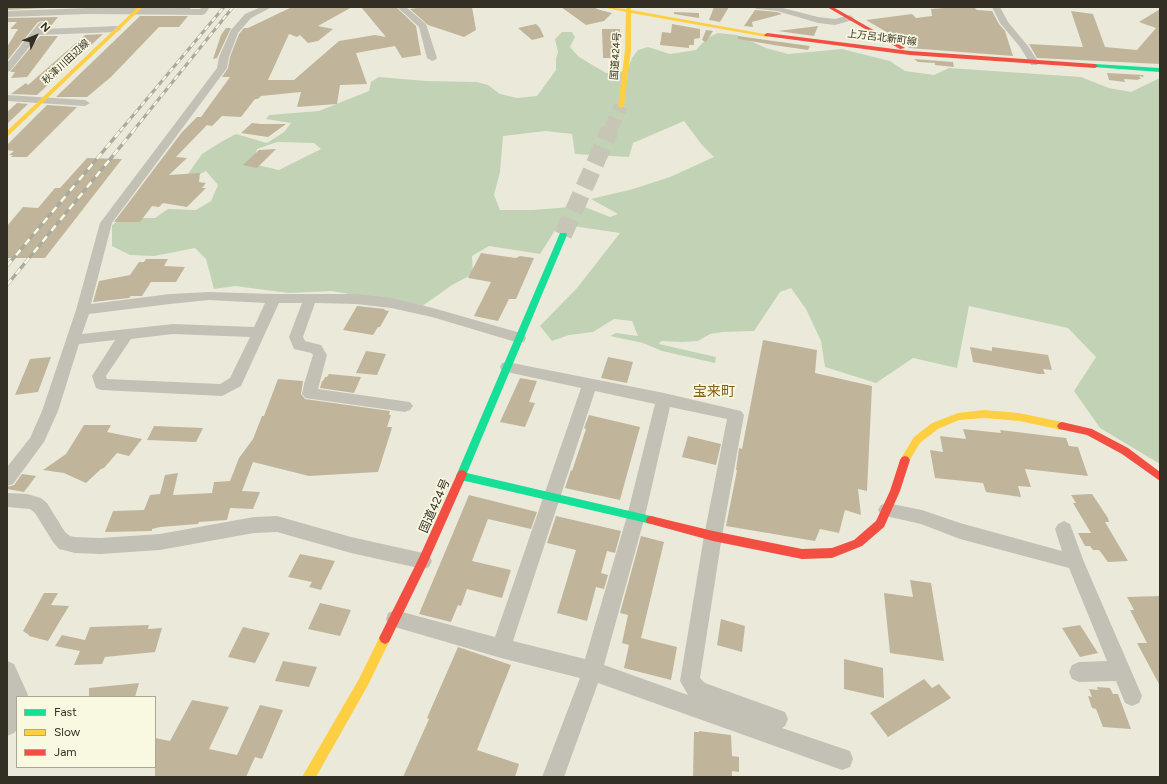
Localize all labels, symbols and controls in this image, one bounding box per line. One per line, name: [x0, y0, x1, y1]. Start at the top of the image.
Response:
north arrow: [16, 16, 56, 56]
text: N: [37, 20, 53, 35]
street label: 上万呂北新町線: [847, 28, 917, 48]
street label: 国道424号: [608, 32, 624, 80]
street label: 秋津川田辺線: [40, 37, 92, 87]
district label: 宝来町: [693, 384, 735, 400]
street label: 国道424号: [417, 477, 453, 535]
legend: [16, 696, 156, 768]
text: Fast: [54, 705, 77, 719]
text: Slow: [54, 725, 80, 739]
text: Jam: [54, 745, 77, 759]

